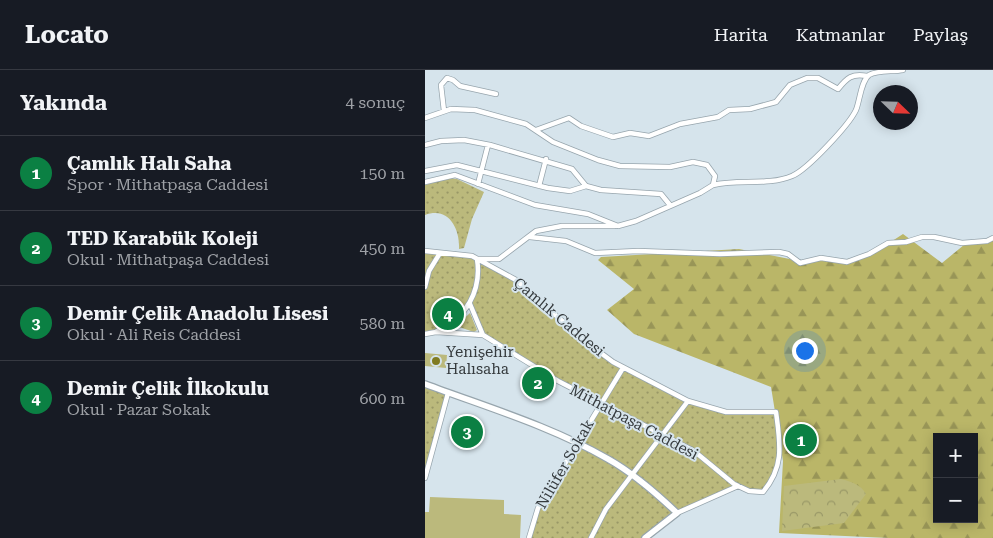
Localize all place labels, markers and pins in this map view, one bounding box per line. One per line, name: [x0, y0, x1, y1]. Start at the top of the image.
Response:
pin: 4: [432, 295, 464, 333]
place label: Yenişehir Halısaha: [446, 343, 514, 378]
marker: Yenişehir Halısaha: [430, 355, 442, 367]
pin: 2: [522, 364, 554, 402]
pin: 3: [451, 413, 483, 451]
pin: 1: [785, 421, 817, 459]

